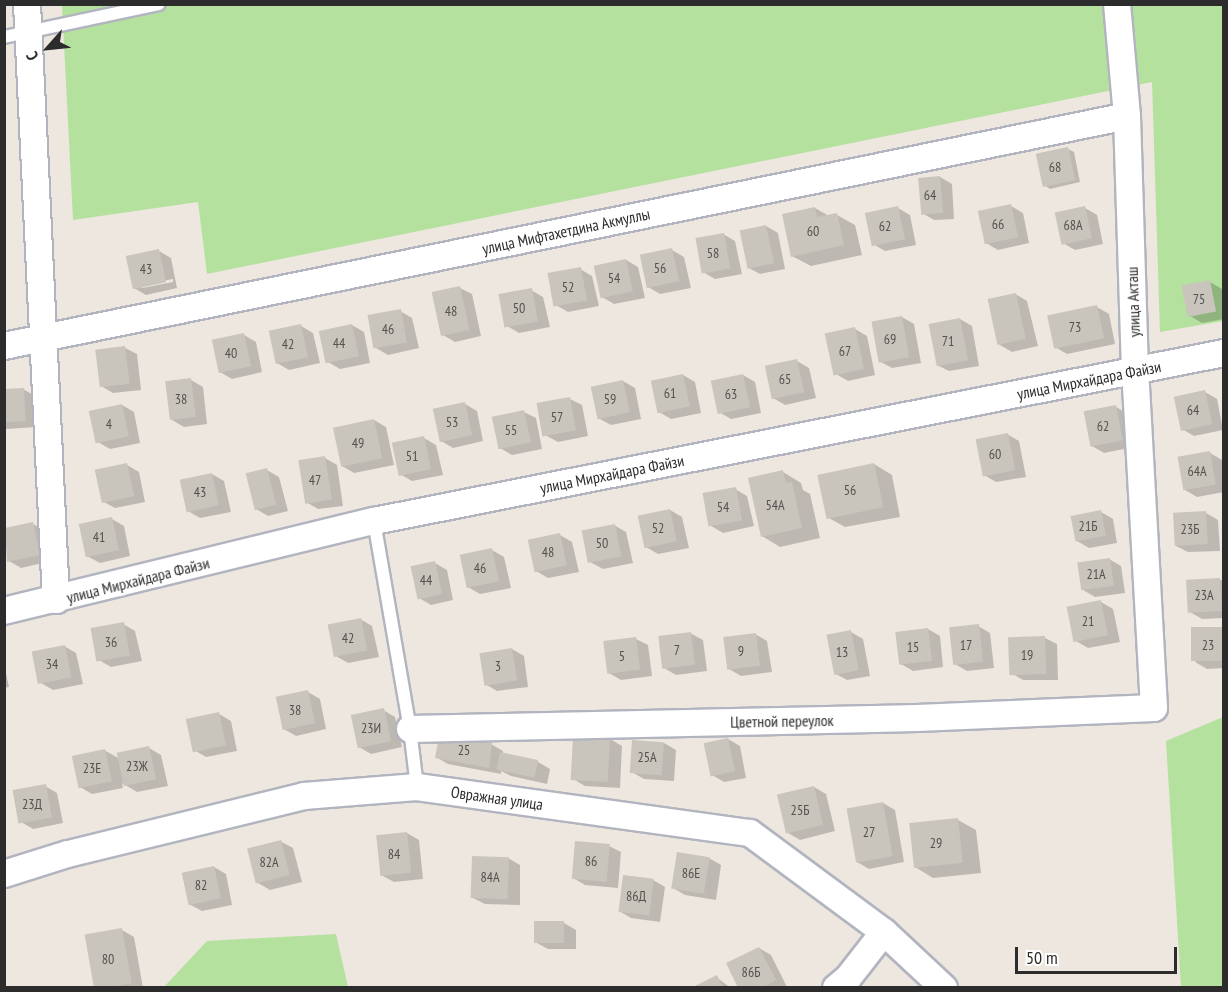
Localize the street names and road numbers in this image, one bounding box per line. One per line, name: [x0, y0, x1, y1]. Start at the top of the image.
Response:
street label: улица Мифтахетдина Акмуллы: [480, 204, 652, 258]
street label: улица Акташ: [1122, 266, 1144, 338]
street label: улица Мирхайдара Файзи: [1015, 357, 1163, 403]
street label: улица Мирхайдара Файзи: [538, 451, 686, 497]
street label: улица Мирхайдара Файзи: [65, 553, 211, 607]
street label: Цветной переулок: [730, 710, 834, 732]
street label: Овражная улица: [450, 782, 544, 814]

